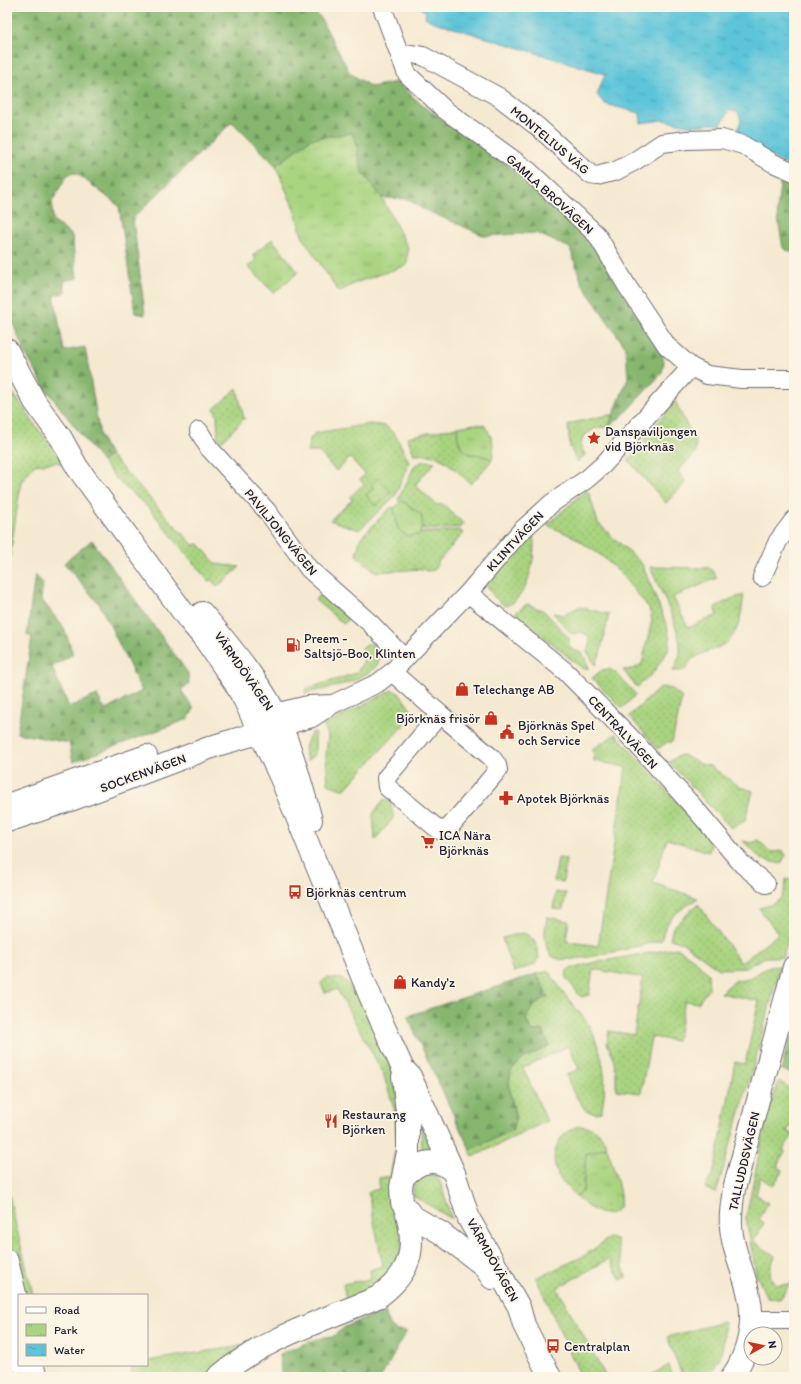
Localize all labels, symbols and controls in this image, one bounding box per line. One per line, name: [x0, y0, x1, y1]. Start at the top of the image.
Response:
street label: MONTELIUS VÄG: [508, 103, 592, 177]
street label: GAMLA BROVÄGEN: [503, 151, 597, 237]
place label: Danspaviljongen vid Björknäs: [605, 424, 698, 454]
place icon: Danspaviljongen vid Björknäs: [586, 430, 602, 446]
street label: PAVILJONGVÄGEN: [242, 486, 320, 578]
street label: KLINTVÄGEN: [483, 508, 547, 574]
street label: VÄRMDÖVÄGEN: [211, 629, 277, 713]
place label: Preem - Saltsjö-Boo, Klinten: [304, 631, 416, 661]
fuel station icon: Preem - Saltsjö-Boo, Klinten: [285, 637, 301, 653]
shop icon: Telechange AB: [454, 681, 470, 697]
place label: Telechange AB: [473, 682, 554, 697]
street label: CENTRALVÄGEN: [585, 692, 661, 772]
shop icon: Björknäs frisör: [483, 710, 499, 726]
place label: Björknäs frisör: [396, 711, 481, 726]
place label: Björknäs Spel och Service: [518, 718, 595, 748]
public building icon: Björknäs Spel och Service: [499, 724, 515, 740]
street label: SOCKENVÄGEN: [98, 750, 188, 796]
pharmacy icon: Apotek Björknäs: [498, 790, 514, 806]
place label: Apotek Björknäs: [517, 791, 610, 806]
place label: ICA Nära Björknäs: [439, 828, 491, 858]
supermarket icon: ICA Nära Björknäs: [420, 834, 436, 850]
bus stop icon: Björknäs centrum: [287, 884, 303, 900]
place label: Björknäs centrum: [306, 885, 406, 900]
shop icon: Kandy'z: [392, 974, 408, 990]
place label: Kandy'z: [411, 975, 455, 990]
place label: Restaurang Björken: [342, 1107, 407, 1137]
street label: TALLUDDSVÄGEN: [725, 1110, 763, 1212]
restaurant icon: Restaurang Björken: [323, 1113, 339, 1129]
street label: VÄRMDÖVÄGEN: [464, 1216, 522, 1304]
legend: [18, 1294, 148, 1366]
text: Road: [54, 1303, 80, 1317]
text: Park: [54, 1323, 78, 1337]
north arrow: [743, 1326, 783, 1366]
bus stop icon: Centralplan: [545, 1338, 561, 1354]
place label: Centralplan: [564, 1339, 631, 1354]
text: N: [765, 1340, 779, 1349]
text: Water: [54, 1343, 85, 1357]

